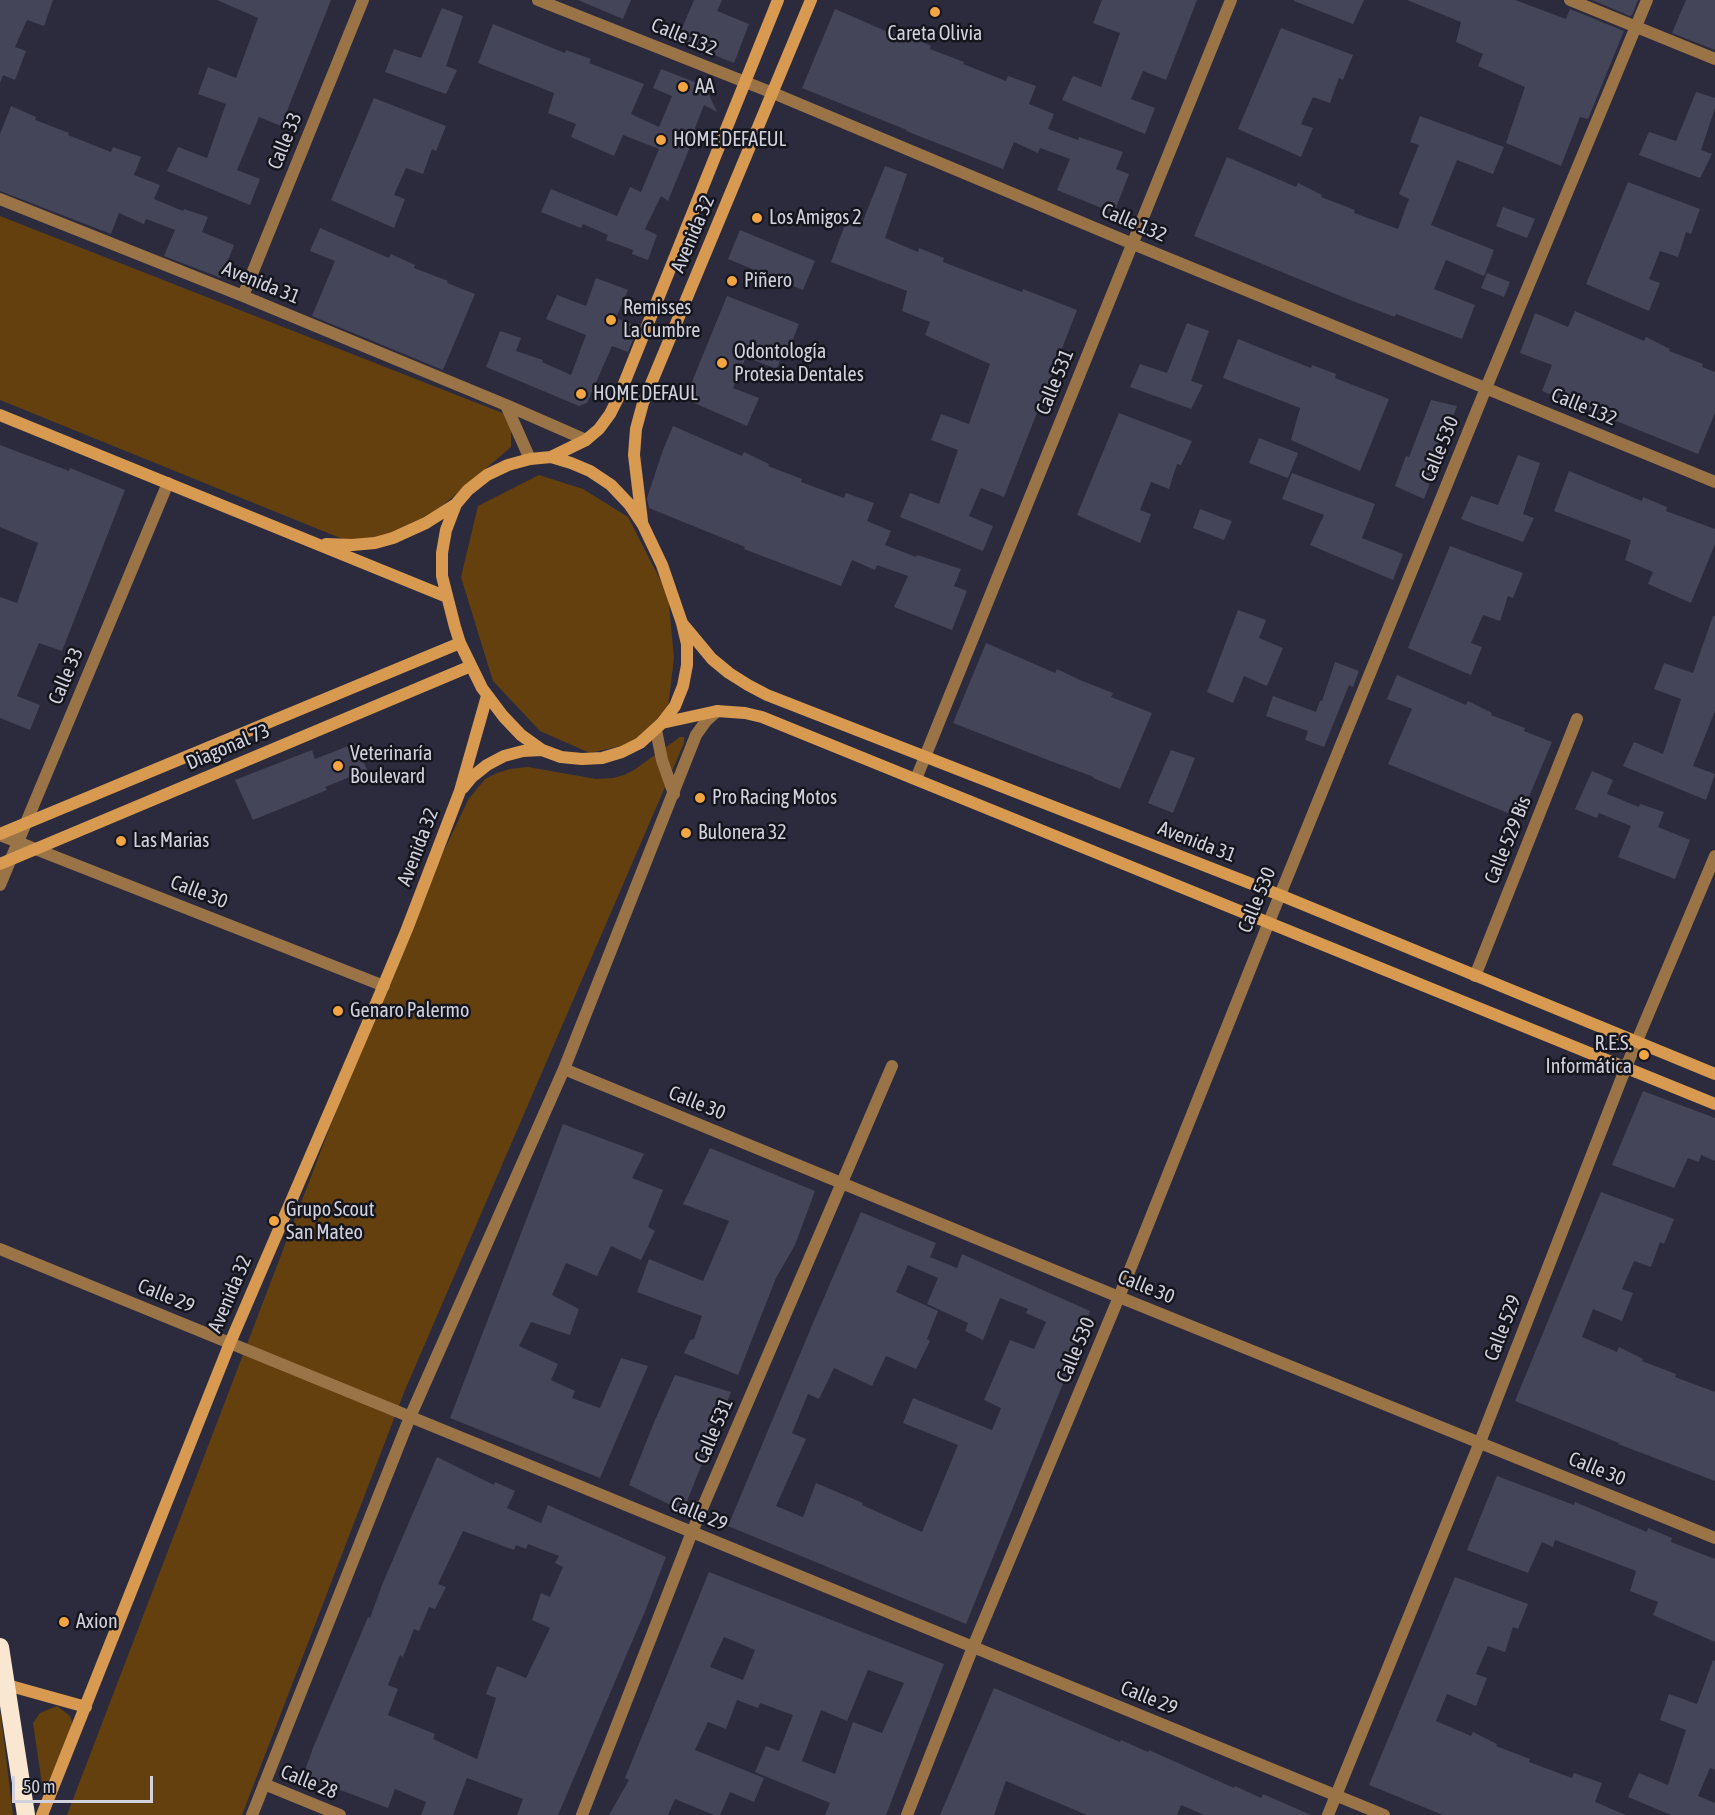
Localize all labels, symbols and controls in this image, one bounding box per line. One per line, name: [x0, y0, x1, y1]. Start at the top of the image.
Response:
marker: Careta Olivia: [928, 5, 942, 19]
street label: Calle 132: [648, 13, 720, 61]
place label: Careta Olivia: [888, 22, 982, 46]
place label: AA: [695, 75, 715, 99]
marker: AA: [676, 80, 690, 94]
street label: Calle 33: [263, 109, 307, 173]
place label: HOME DEFAEUL: [673, 128, 786, 152]
marker: HOME DEFAEUL: [654, 133, 668, 147]
street label: Avenida 32: [666, 192, 720, 276]
street label: Calle 132: [1098, 199, 1170, 247]
place label: Los Amigos 2: [769, 206, 862, 230]
marker: Los Amigos 2: [750, 211, 764, 225]
street label: Avenida 31: [219, 257, 303, 309]
place label: Piñero: [744, 269, 792, 293]
marker: Piñero: [725, 274, 739, 288]
place label: Remisses La Cumbre: [623, 296, 700, 343]
marker: Remisses La Cumbre: [604, 313, 618, 327]
place label: Odontología Protesia Dentales: [734, 340, 864, 387]
street label: Calle 531: [1031, 346, 1079, 418]
marker: Odontología Protesia Dentales: [715, 356, 729, 370]
place label: HOME DEFAUL: [593, 382, 698, 406]
street label: Calle 132: [1548, 383, 1620, 431]
marker: HOME DEFAUL: [574, 387, 588, 401]
street label: Calle 530: [1416, 413, 1464, 485]
street label: Calle 33: [43, 644, 89, 708]
street label: Diagonal 73: [183, 719, 273, 775]
place label: Veterinaría Boulevard: [350, 742, 432, 789]
marker: Veterinaría Boulevard: [331, 759, 345, 773]
place label: Pro Racing Motos: [712, 786, 837, 810]
marker: Pro Racing Motos: [693, 791, 707, 805]
street label: Calle 529 Bis: [1480, 793, 1536, 887]
street label: Avenida 32: [392, 805, 444, 889]
street label: Avenida 31: [1155, 816, 1239, 868]
place label: Bulonera 32: [698, 821, 787, 845]
marker: Bulonera 32: [679, 826, 693, 840]
place label: Las Marias: [133, 829, 209, 853]
marker: Las Marias: [114, 834, 128, 848]
street label: Calle 530: [1233, 864, 1281, 936]
street label: Calle 30: [167, 870, 231, 914]
place label: Genaro Palermo: [350, 999, 469, 1023]
marker: Genaro Palermo: [331, 1004, 345, 1018]
place label: R.E.S. Informática: [1546, 1032, 1632, 1079]
marker: R.E.S. Informática: [1637, 1048, 1651, 1062]
street label: Calle 30: [665, 1081, 729, 1125]
place label: Grupo Scout San Mateo: [286, 1198, 374, 1245]
marker: Grupo Scout San Mateo: [267, 1214, 281, 1228]
street label: Avenida 32: [203, 1252, 257, 1336]
street label: Calle 30: [1114, 1265, 1178, 1309]
street label: Calle 29: [134, 1274, 198, 1318]
street label: Calle 529: [1479, 1292, 1527, 1364]
street label: Calle 530: [1052, 1314, 1100, 1386]
street label: Calle 531: [690, 1395, 738, 1467]
street label: Calle 30: [1565, 1447, 1629, 1491]
street label: Calle 29: [667, 1492, 731, 1536]
place label: Axion: [76, 1610, 118, 1634]
marker: Axion: [57, 1615, 71, 1629]
street label: Calle 29: [1117, 1676, 1181, 1720]
street label: Calle 28: [277, 1760, 341, 1804]
scale bar: [15, 1764, 156, 1802]
text: 50 m: [23, 1776, 55, 1797]

